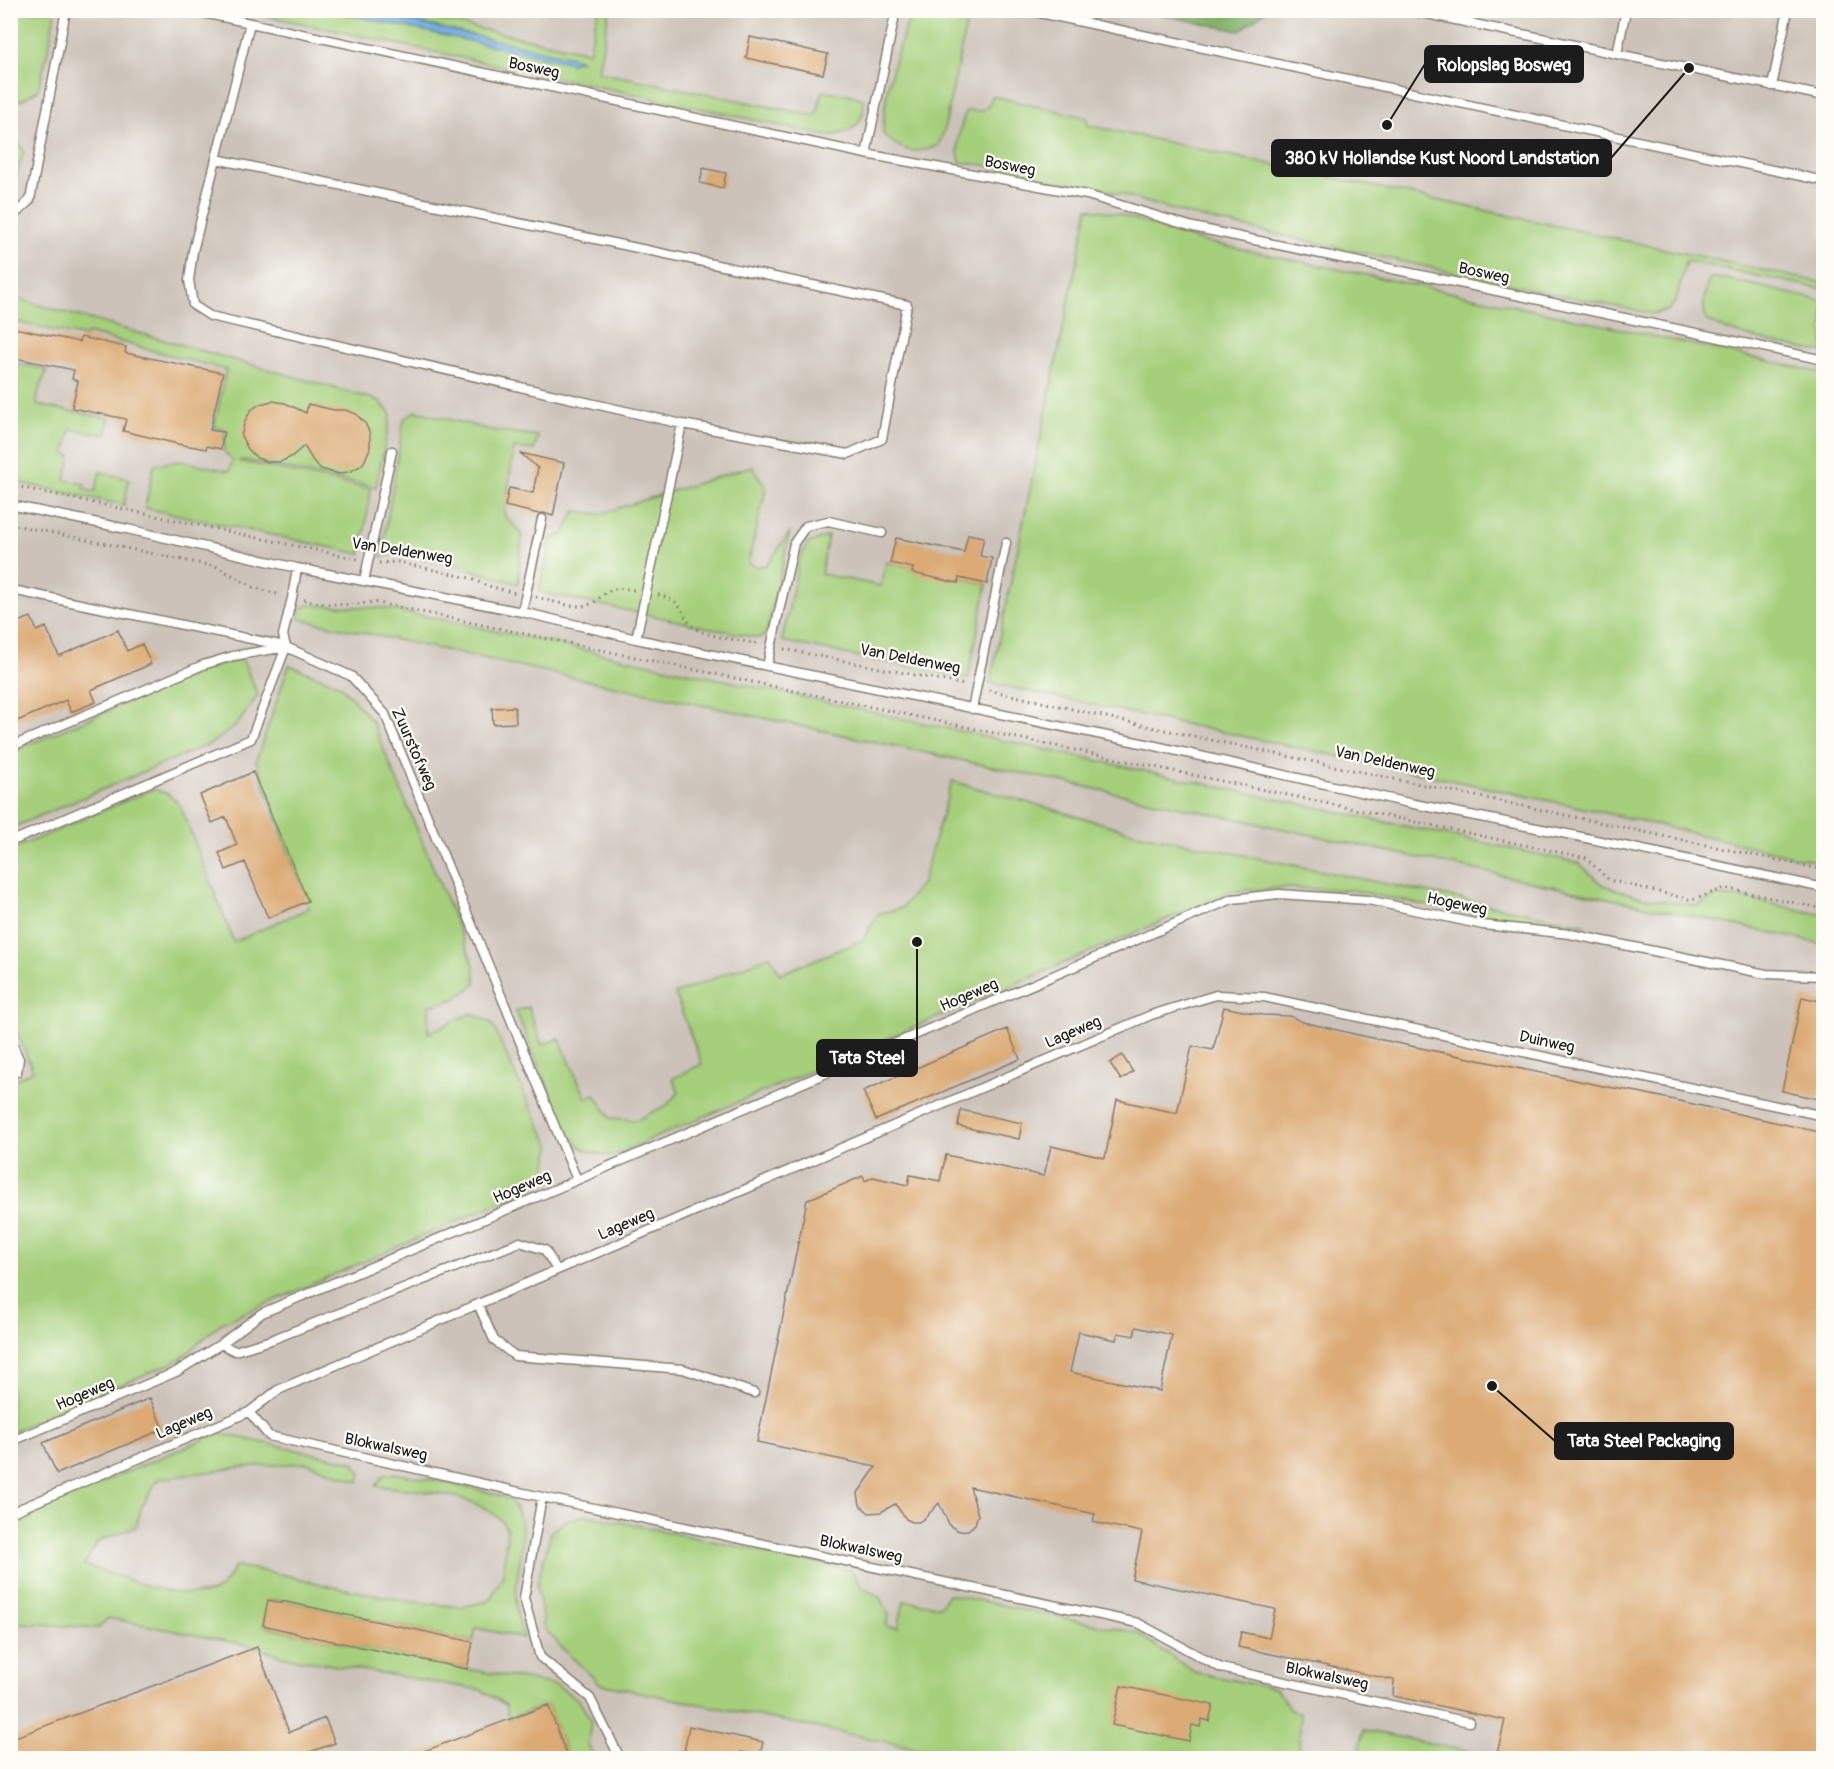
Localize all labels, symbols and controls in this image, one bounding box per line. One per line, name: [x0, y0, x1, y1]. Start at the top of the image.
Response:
callout: Rolopslag Bosweg: [1425, 46, 1583, 82]
street label: Bosweg: [507, 53, 561, 83]
text: Rolopslag Bosweg: [1437, 54, 1571, 77]
callout: 380 kV Hollandse Kust Noord Landstation: [1272, 140, 1611, 176]
text: 380 kV Hollandse Kust Noord Landstation: [1285, 147, 1599, 170]
street label: Bosweg: [983, 151, 1037, 181]
street label: Bosweg: [1457, 258, 1511, 288]
street label: Van Deldenweg: [350, 533, 454, 569]
street label: Van Deldenweg: [858, 639, 962, 679]
street label: Zuurstofweg: [387, 705, 441, 793]
street label: Van Deldenweg: [1333, 742, 1437, 782]
street label: Hogeweg: [1425, 888, 1489, 920]
street label: Hogeweg: [937, 974, 1001, 1016]
street label: Lageweg: [1042, 1011, 1104, 1053]
street label: Duinweg: [1517, 1026, 1577, 1058]
callout: Tata Steel: [817, 1040, 917, 1076]
text: Tata Steel: [828, 1047, 905, 1070]
street label: Hogeweg: [490, 1166, 554, 1208]
street label: Lageweg: [595, 1203, 657, 1245]
street label: Hogeweg: [53, 1373, 117, 1415]
street label: Lageweg: [153, 1402, 215, 1444]
callout: Tata Steel Packaging: [1555, 1423, 1733, 1459]
street label: Blokwalsweg: [343, 1428, 429, 1466]
text: Tata Steel Packaging: [1566, 1430, 1721, 1453]
street label: Blokwalsweg: [818, 1530, 904, 1568]
street label: Blokwalsweg: [1284, 1657, 1370, 1695]

